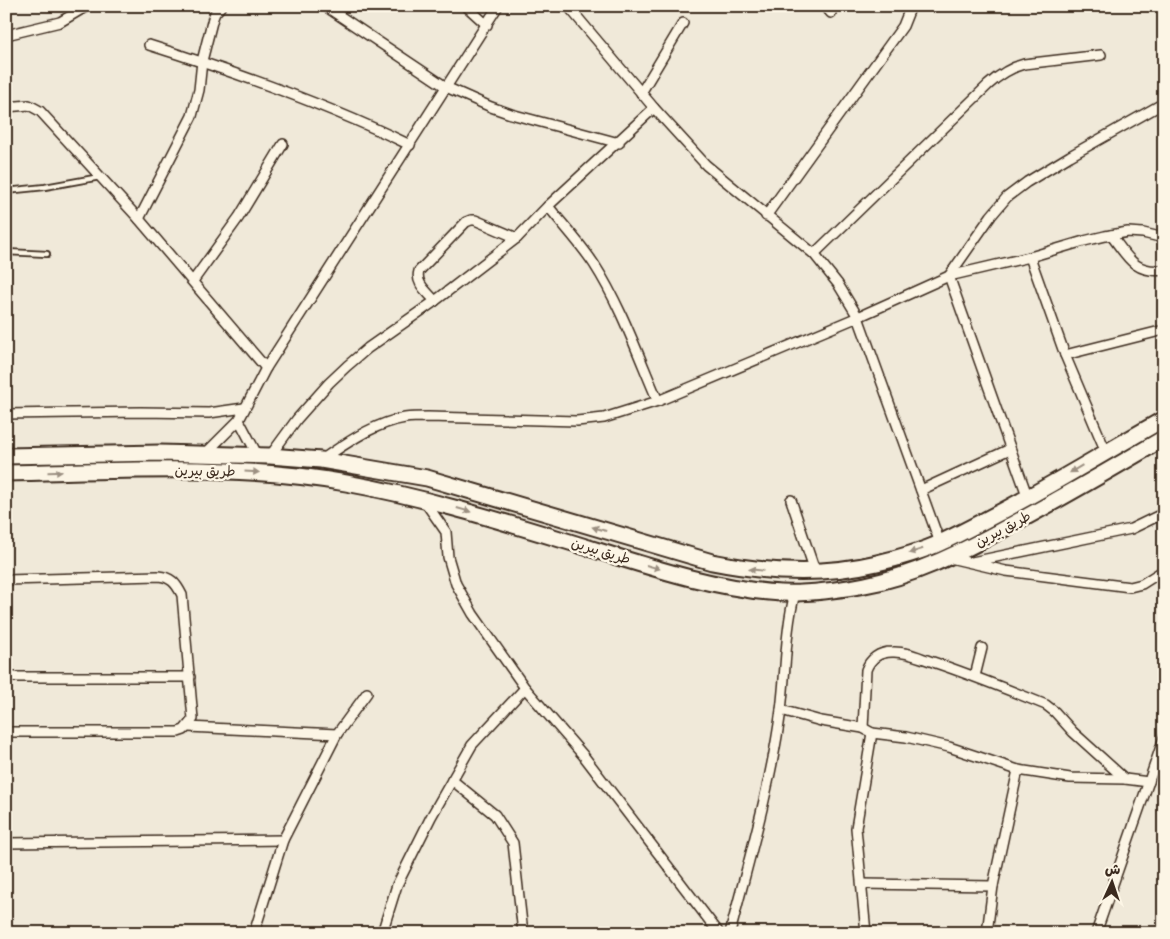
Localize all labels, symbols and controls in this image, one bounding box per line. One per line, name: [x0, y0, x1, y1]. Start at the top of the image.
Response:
street label: طريق بيرين: [174, 462, 236, 480]
one-way arrow: [1069, 465, 1083, 474]
one-way arrow: [47, 468, 63, 476]
one-way arrow: [245, 469, 261, 477]
one-way arrow: [456, 507, 471, 515]
street label: طريق بيرين: [972, 507, 1034, 551]
one-way arrow: [591, 525, 606, 533]
street label: طريق بيرين: [569, 534, 633, 568]
one-way arrow: [908, 547, 923, 555]
one-way arrow: [645, 563, 660, 571]
one-way arrow: [748, 566, 764, 574]
north arrow: [1088, 856, 1138, 906]
text: ش: [1105, 861, 1121, 878]

